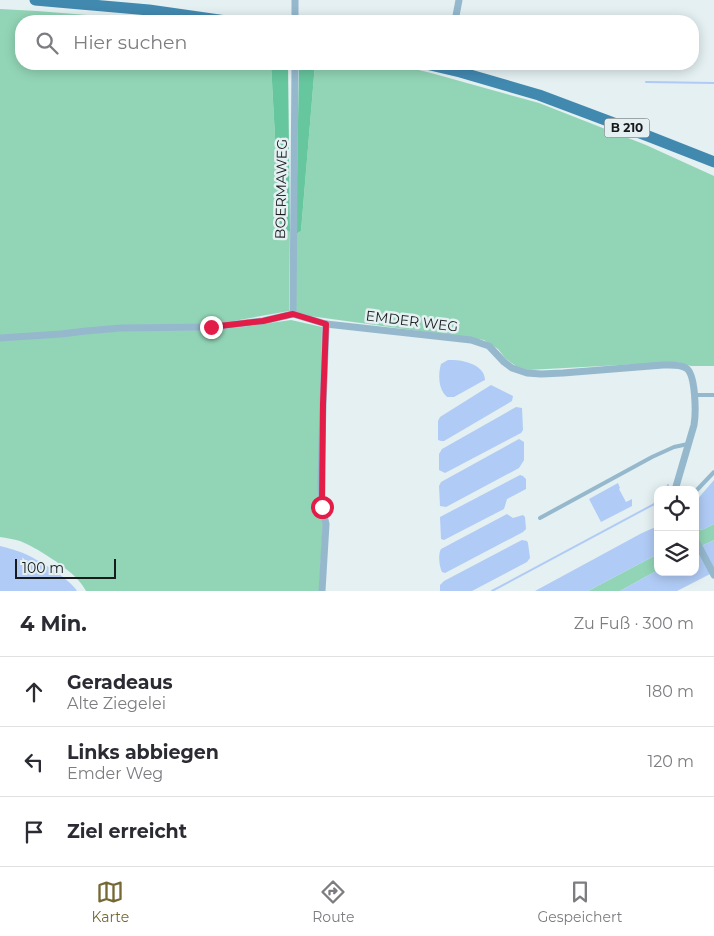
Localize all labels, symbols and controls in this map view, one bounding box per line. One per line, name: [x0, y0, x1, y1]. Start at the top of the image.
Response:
search box: [15, 15, 699, 70]
icon: search: [33, 29, 61, 57]
text: Hier suchen: [73, 31, 187, 54]
road number: B 210: [604, 119, 650, 138]
street label: BOERMAWEG: [271, 139, 291, 239]
street label: EMDER WEG: [365, 306, 459, 336]
route end: [200, 316, 223, 339]
map controls: [654, 486, 699, 576]
button: locate: [654, 486, 699, 531]
route start: [311, 496, 334, 519]
button: layers: [654, 531, 699, 576]
scale bar: [15, 556, 116, 579]
text: 100 m: [22, 559, 64, 577]
text: 4 Min.: [20, 611, 87, 636]
text: Zu Fuß · 300 m: [574, 614, 694, 633]
text: Geradeaus: [67, 671, 173, 694]
icon: ahead: [20, 678, 48, 706]
text: 180 m: [646, 682, 694, 701]
text: Alte Ziegelei: [67, 694, 166, 713]
text: Links abbiegen: [67, 741, 219, 764]
icon: left: [20, 748, 48, 776]
text: 120 m: [647, 752, 694, 771]
text: Emder Weg: [67, 764, 163, 783]
icon: arrive: [20, 818, 48, 846]
text: Ziel erreicht: [67, 820, 187, 843]
tab: Karte: [92, 878, 129, 926]
tab: Route: [312, 878, 354, 926]
tab: Gespeichert: [537, 878, 622, 926]

